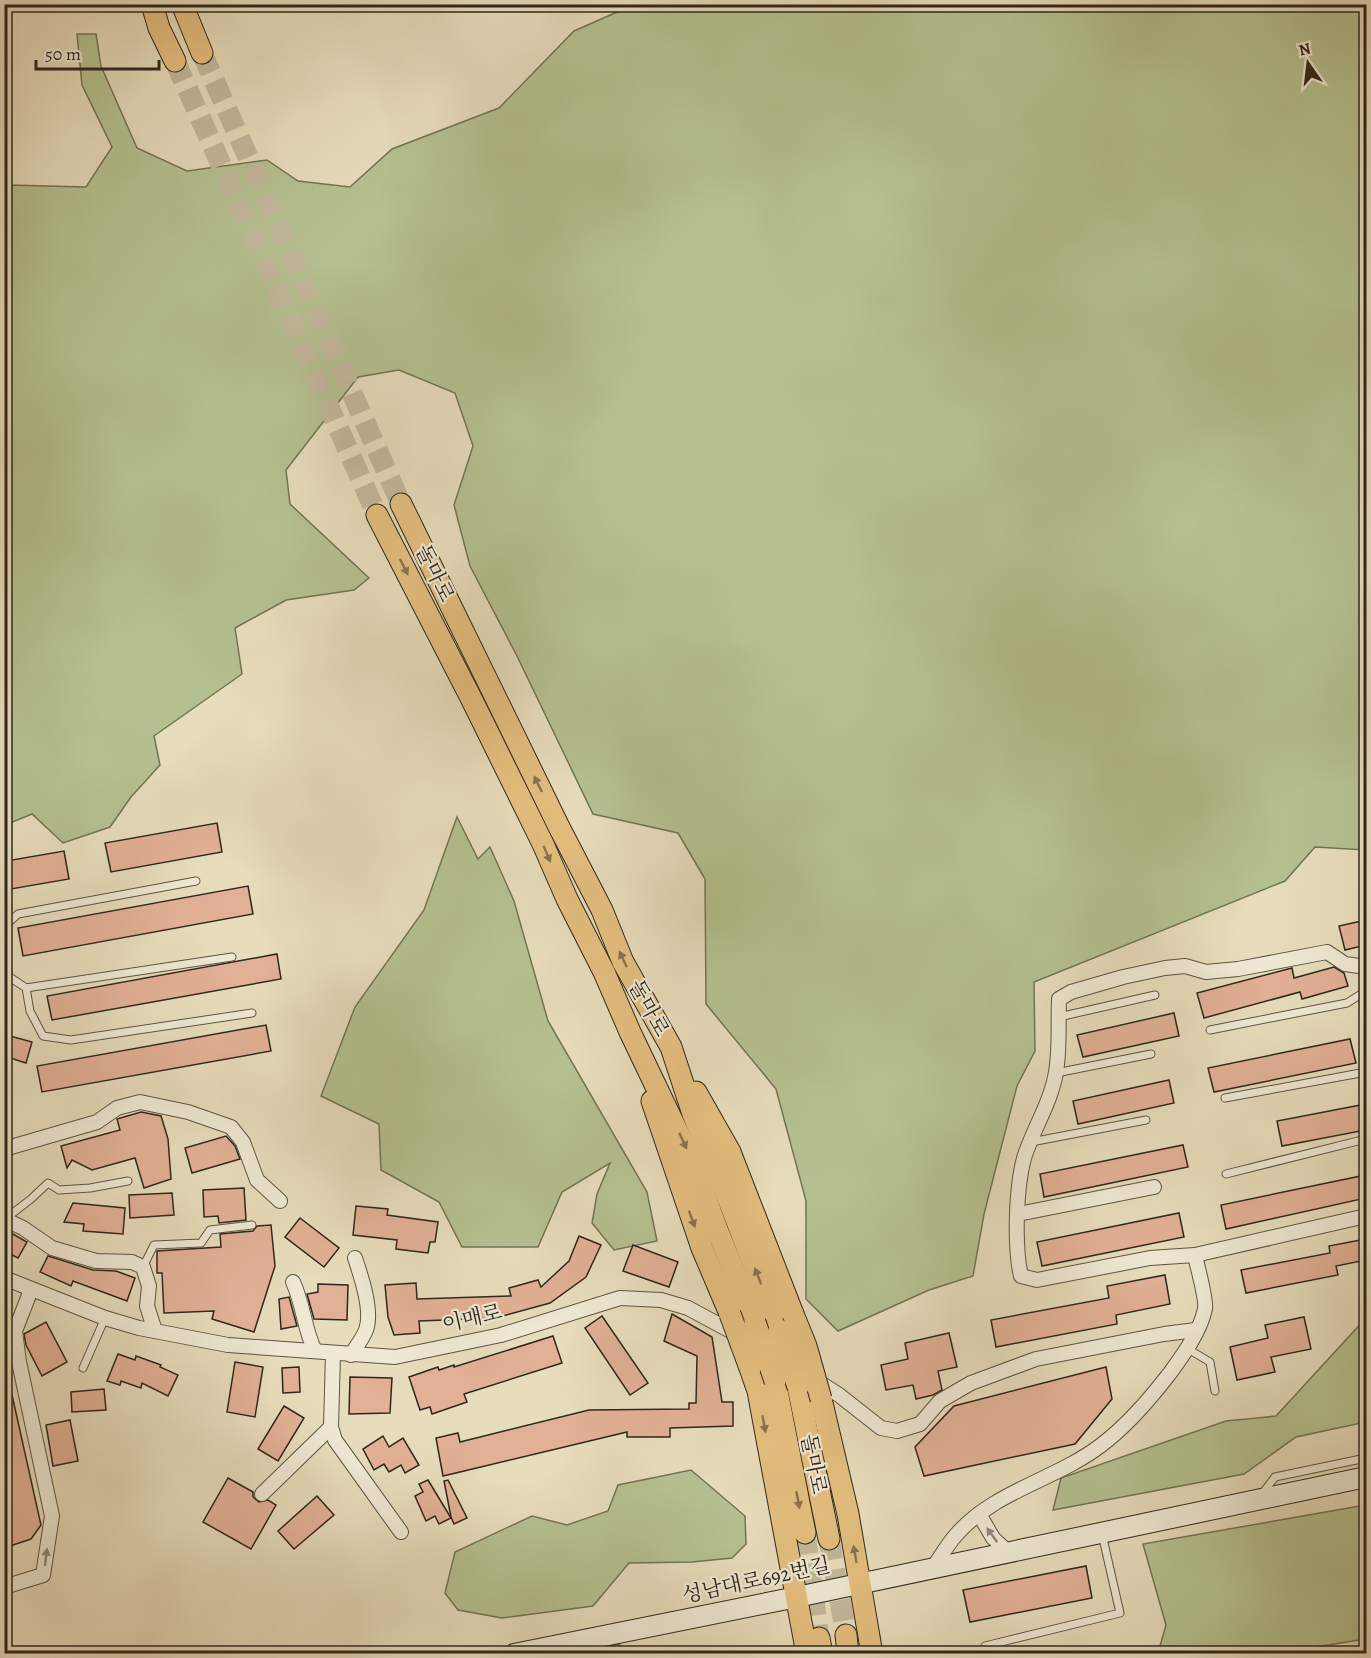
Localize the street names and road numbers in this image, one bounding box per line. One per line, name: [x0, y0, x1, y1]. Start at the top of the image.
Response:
street label: 돌마로: [409, 540, 461, 606]
street label: 돌마로: [622, 975, 676, 1041]
street label: 이매로: [439, 1298, 505, 1338]
street label: 돌마로: [794, 1431, 834, 1497]
street label: 성남대로692번길: [679, 1551, 833, 1609]

